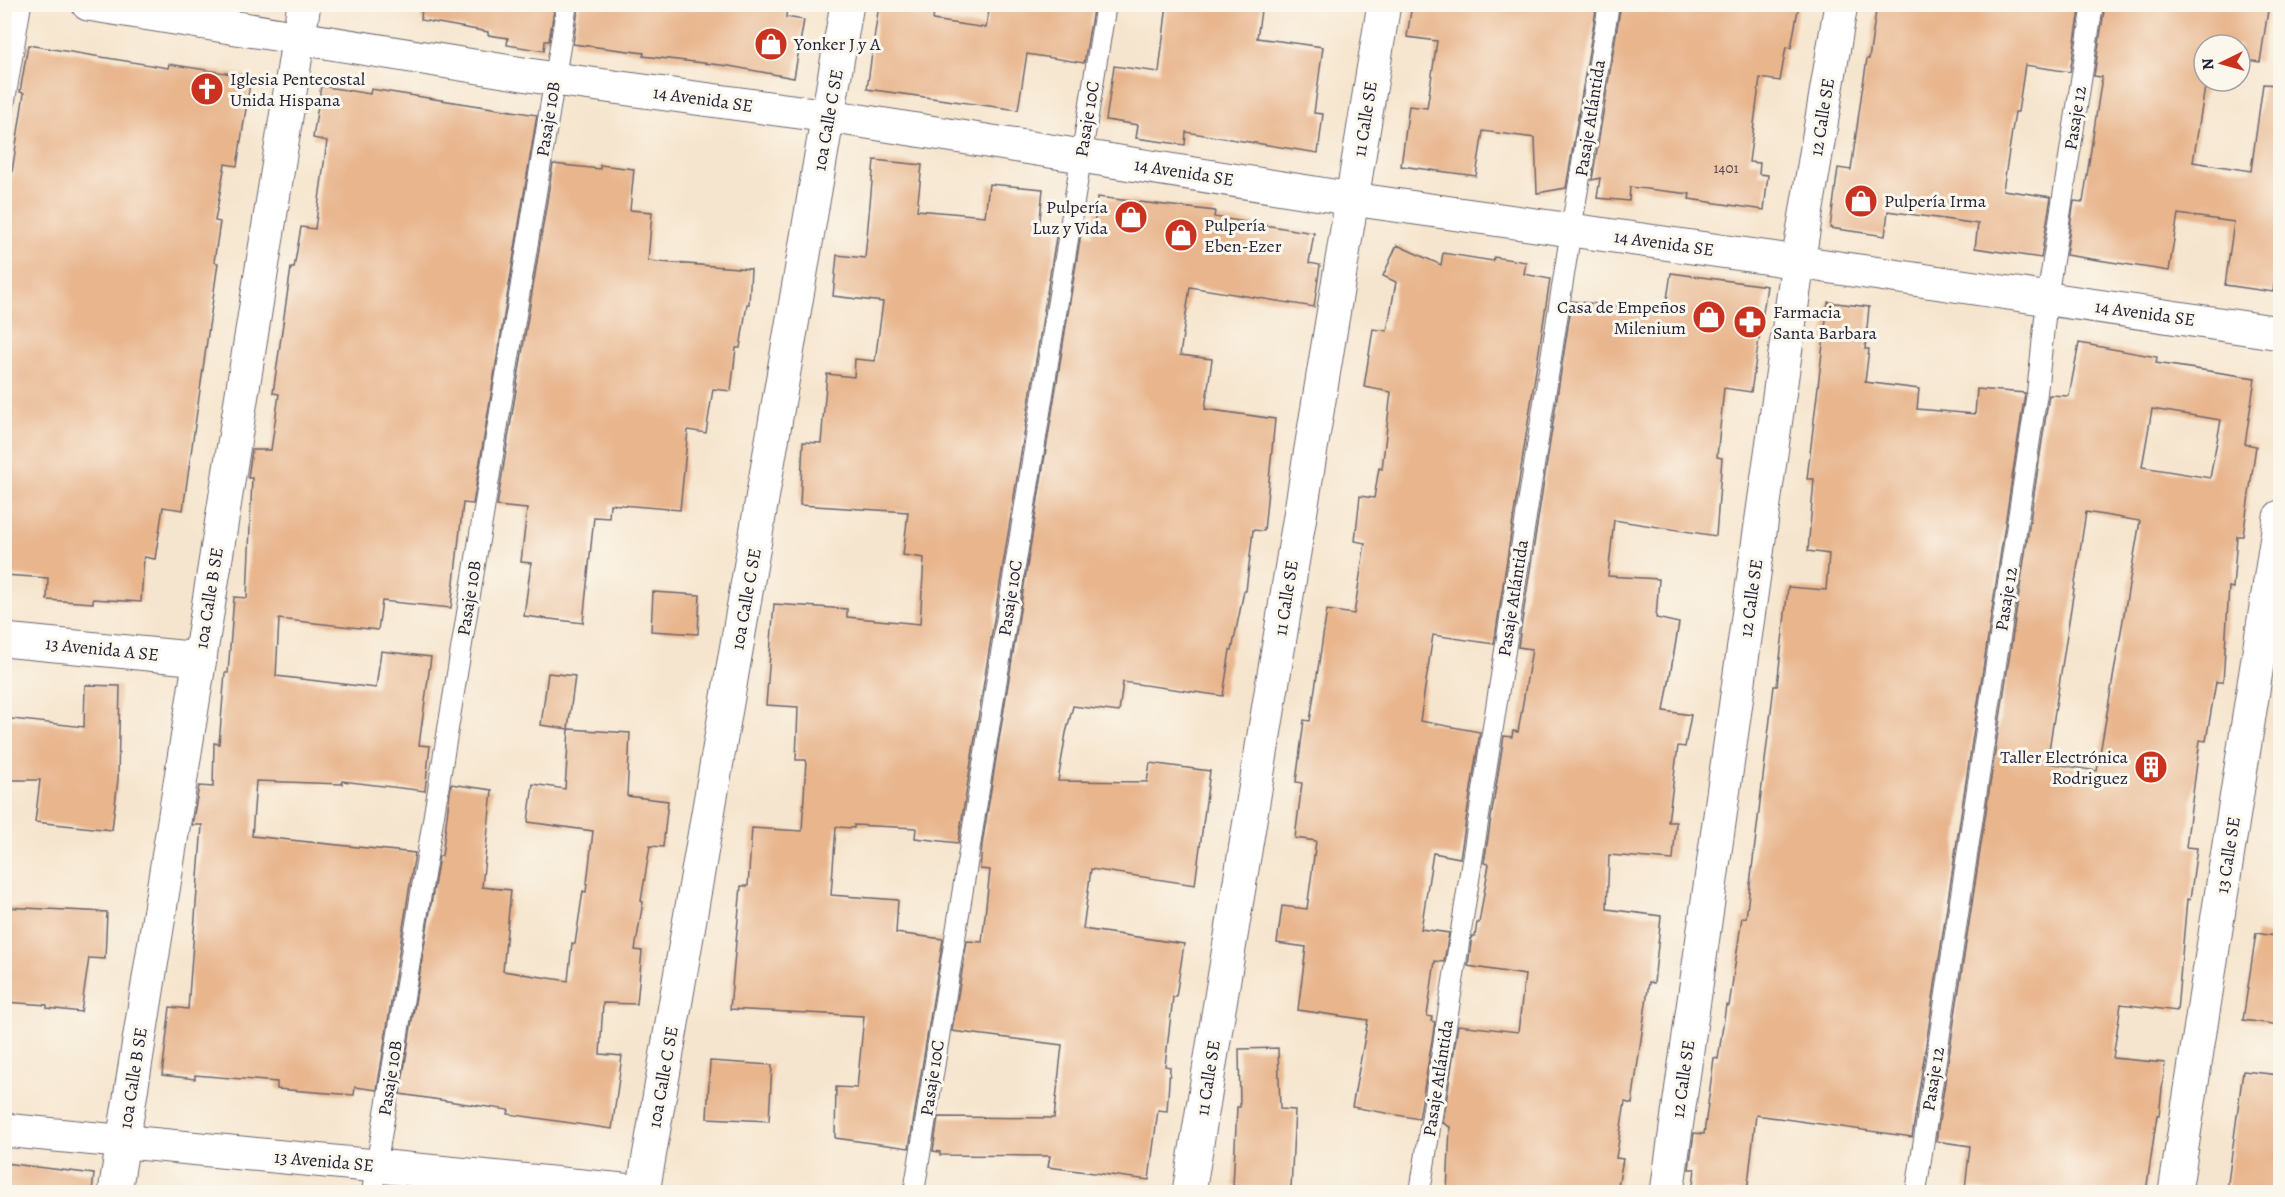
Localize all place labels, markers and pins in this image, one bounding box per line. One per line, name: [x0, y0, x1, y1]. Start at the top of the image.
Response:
shop icon: Yonker J y A: [753, 26, 789, 62]
place label: Yonker J y A: [793, 32, 881, 56]
place label: Iglesia Pentecostal Unida Hispana: [230, 67, 366, 112]
church icon: Iglesia Pentecostal Unida Hispana: [189, 71, 225, 107]
shop icon: Pulpería Irma: [1843, 183, 1879, 219]
place label: Pulpería Irma: [1884, 189, 1987, 213]
place label: Pulpería Luz y Vida: [1032, 195, 1109, 240]
shop icon: Pulpería Luz y Vida: [1113, 199, 1149, 235]
place label: Pulpería Eben-Ezer: [1204, 213, 1282, 258]
shop icon: Pulpería Eben-Ezer: [1163, 217, 1199, 253]
place label: Casa de Empeños Milenium: [1557, 295, 1686, 340]
shop icon: Casa de Empeños Milenium: [1691, 299, 1727, 335]
place label: Farmacia Santa Barbara: [1773, 300, 1878, 345]
pharmacy icon: Farmacia Santa Barbara: [1732, 304, 1768, 340]
place label: Taller Electrónica Rodriguez: [2000, 745, 2129, 790]
building icon: Taller Electrónica Rodriguez: [2133, 749, 2169, 785]

